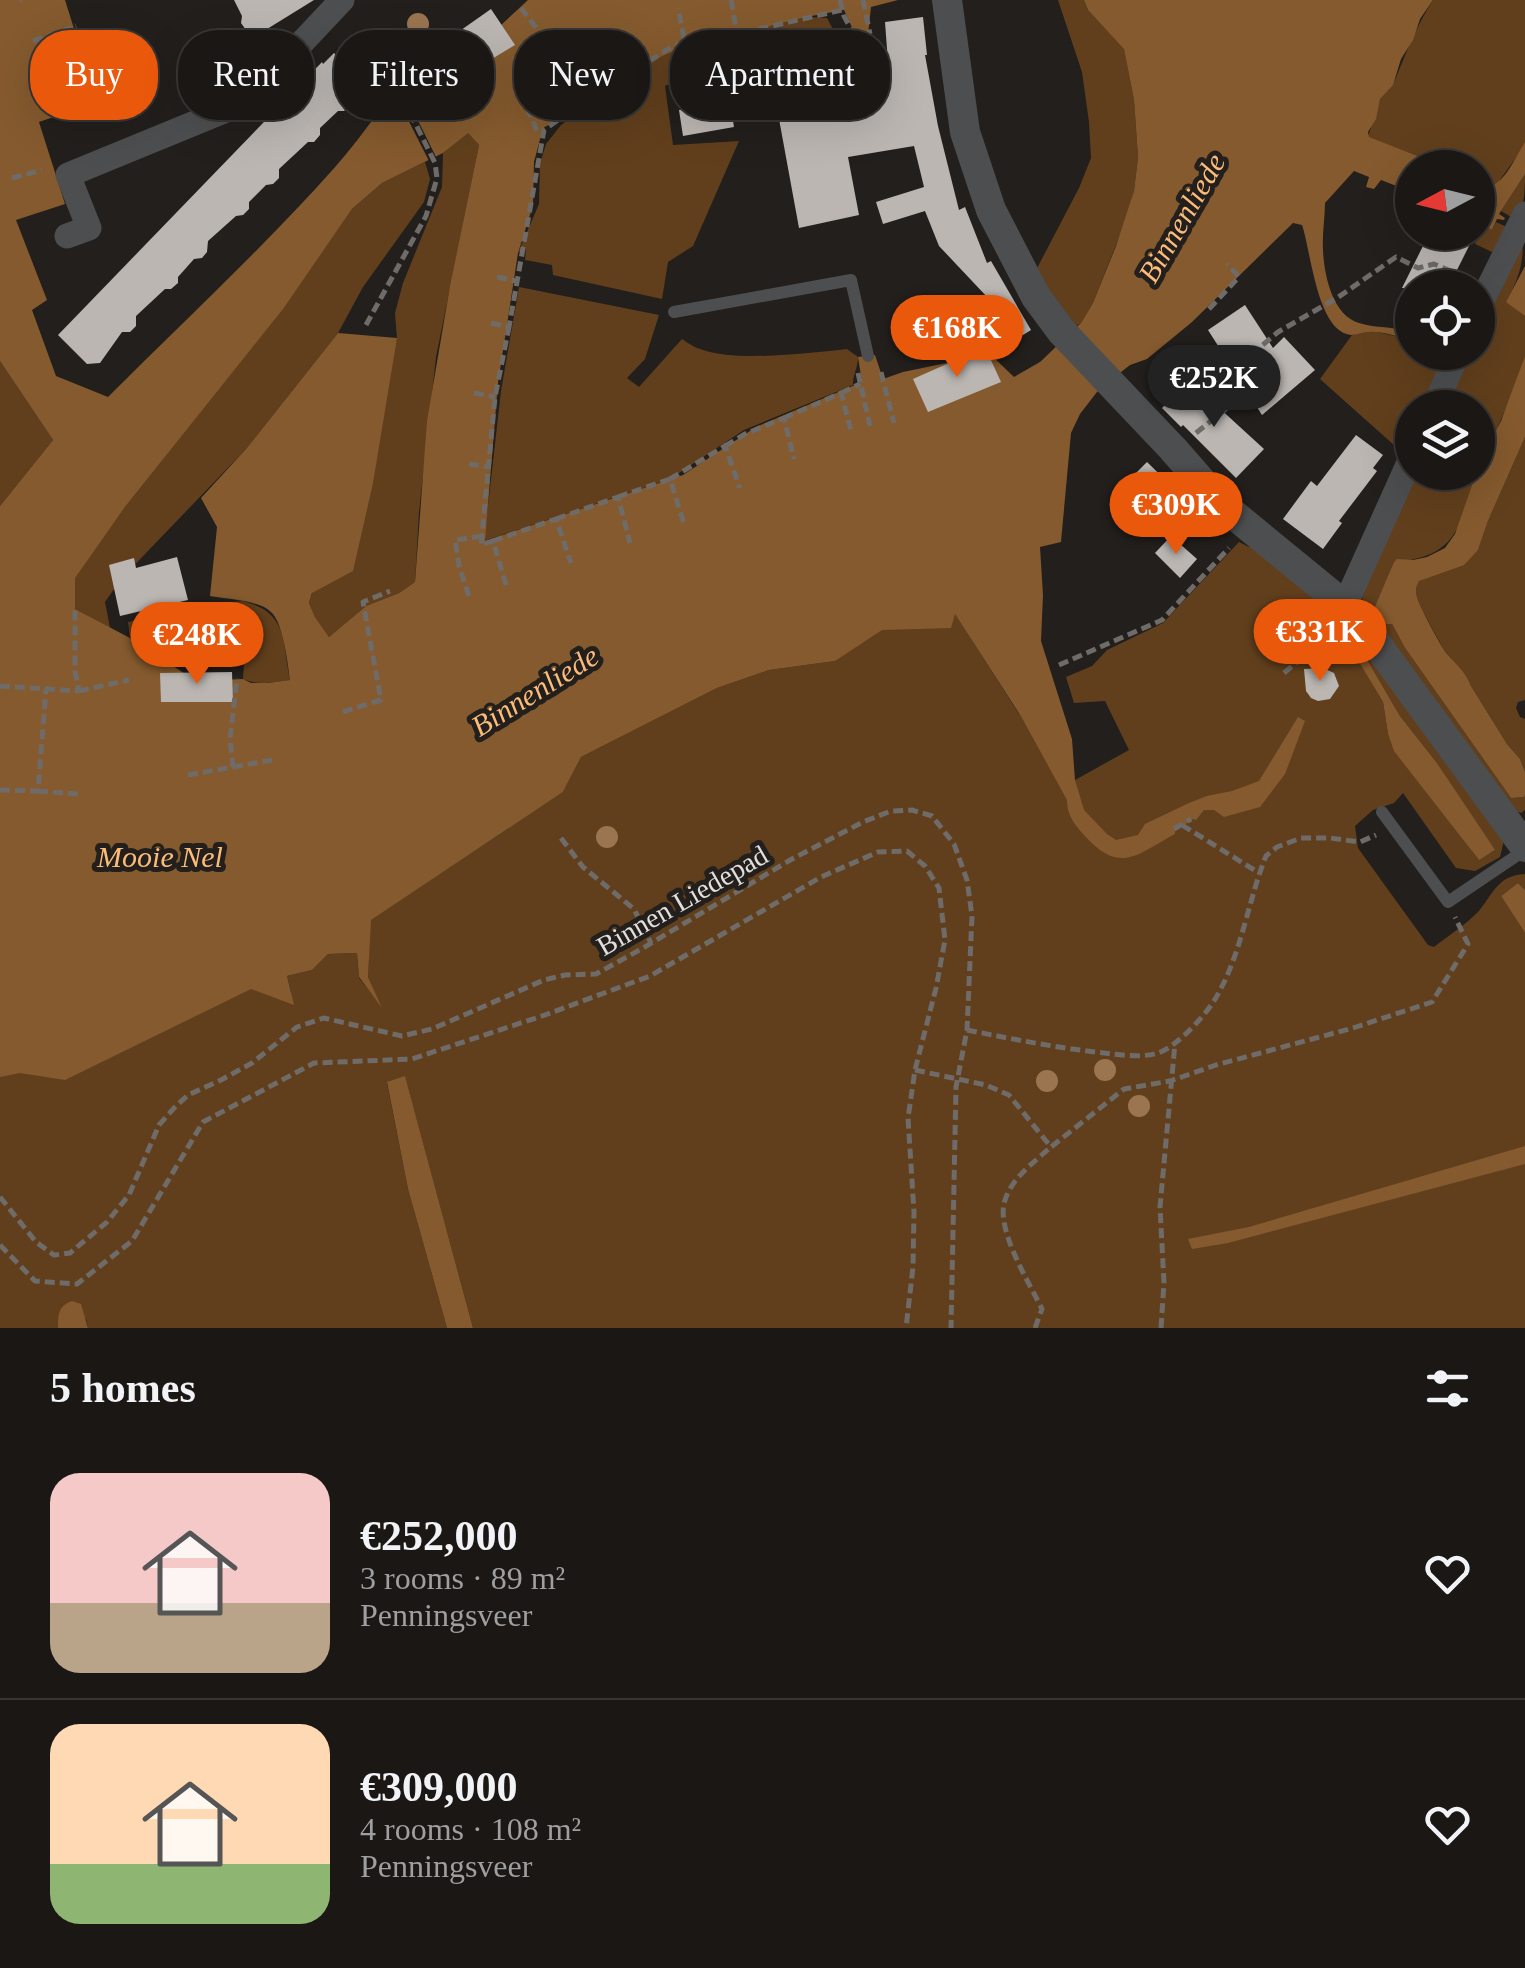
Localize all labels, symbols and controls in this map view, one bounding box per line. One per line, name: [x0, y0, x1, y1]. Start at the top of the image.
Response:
chip: Buy: [30, 30, 158, 120]
chip: Rent: [178, 30, 314, 120]
chip: Filters: [334, 30, 494, 120]
chip: New: [514, 30, 650, 120]
chip: Apartment: [670, 30, 890, 120]
water label: Binnenliede: [1131, 147, 1232, 288]
north arrow: [1395, 150, 1495, 250]
map controls: [1395, 150, 1495, 490]
button: locate: [1395, 270, 1495, 370]
pin: €168K: [887, 295, 1027, 380]
text: €168K: [913, 309, 1001, 345]
pin: €252K: [1144, 345, 1284, 430]
text: €252K: [1170, 359, 1258, 395]
button: layers: [1395, 390, 1495, 490]
pin: €309K: [1106, 472, 1246, 557]
text: €309K: [1132, 486, 1220, 522]
pin: €331K: [1250, 599, 1390, 684]
pin: €248K: [127, 602, 267, 687]
text: €331K: [1276, 613, 1364, 649]
text: €248K: [153, 616, 241, 652]
water label: Binnenliede: [465, 639, 604, 743]
street label: Binnen Liedepad: [591, 839, 773, 962]
water label: Mooie Nel: [96, 840, 223, 873]
icon: filters: [1420, 1361, 1475, 1416]
text: 5 homes: [50, 1365, 196, 1411]
icon: home: [130, 1513, 250, 1633]
text: €252,000: [360, 1513, 518, 1559]
icon: heart: [1420, 1546, 1475, 1601]
text: 3 rooms · 89 m²: [360, 1560, 565, 1596]
text: Penningsveer: [360, 1597, 532, 1633]
icon: home: [130, 1764, 250, 1884]
text: €309,000: [360, 1764, 518, 1810]
icon: heart: [1420, 1797, 1475, 1852]
text: 4 rooms · 108 m²: [360, 1811, 581, 1847]
text: Penningsveer: [360, 1848, 532, 1884]

